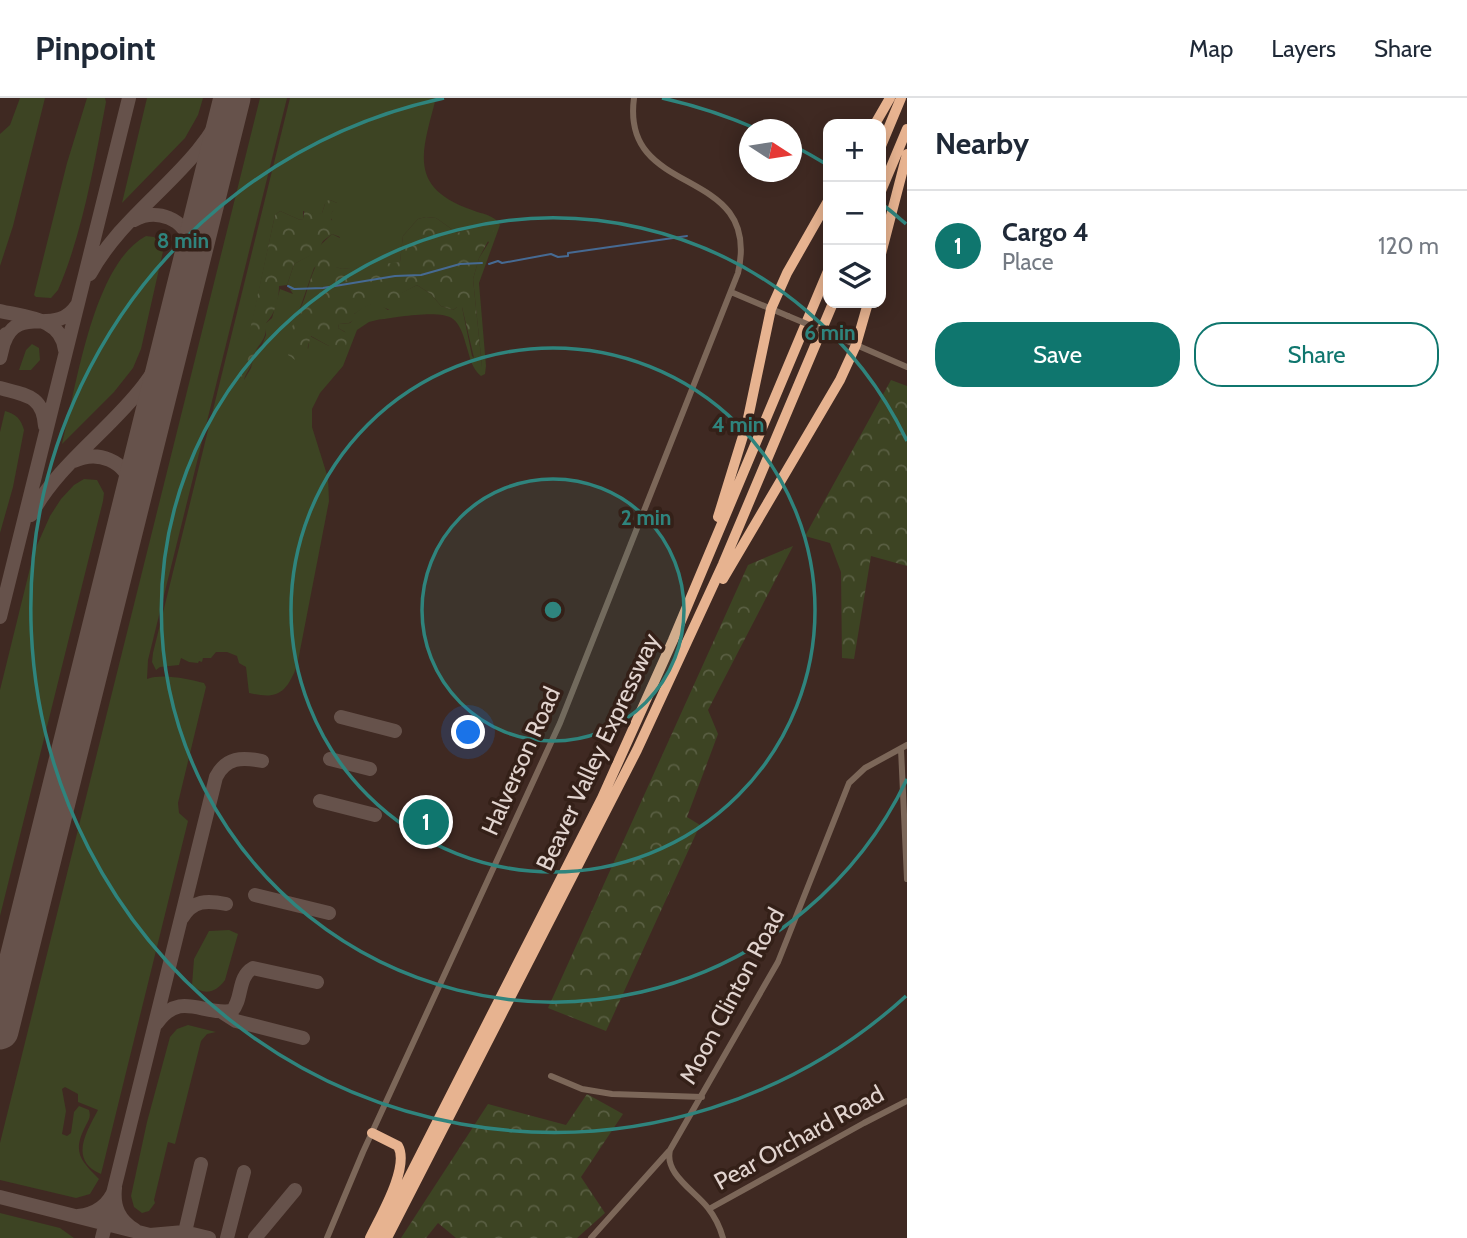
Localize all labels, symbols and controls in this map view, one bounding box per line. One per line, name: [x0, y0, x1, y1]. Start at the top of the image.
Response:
text: Pinpoint: [35, 28, 156, 68]
text: Map: [1189, 34, 1233, 63]
text: Layers: [1271, 34, 1336, 63]
text: Share: [1374, 34, 1432, 63]
north arrow: [739, 119, 802, 182]
map controls: [823, 119, 886, 308]
button: +: [823, 119, 886, 182]
text: Nearby: [935, 125, 1029, 162]
button: −: [823, 182, 886, 245]
text: Cargo 4: [1002, 216, 1089, 248]
text: 8 min: [157, 228, 209, 253]
text: 1: [954, 232, 962, 260]
text: 120 m: [1378, 232, 1439, 260]
button: layers: [823, 245, 886, 308]
text: Place: [1002, 248, 1054, 276]
text: 6 min: [804, 320, 856, 345]
button: Save: [935, 322, 1180, 387]
button: Share: [1194, 322, 1439, 387]
text: 4 min: [712, 412, 764, 437]
text: 2 min: [621, 505, 671, 530]
centre of rings: [541, 598, 565, 622]
street label: Beaver Valley Expressway: [530, 628, 665, 875]
street label: Halverson Road: [475, 682, 566, 839]
your location: [451, 715, 485, 749]
pin: 1: [403, 796, 449, 848]
street label: Moon Clinton Road: [673, 903, 790, 1089]
street label: Pear Orchard Road: [709, 1079, 889, 1196]

